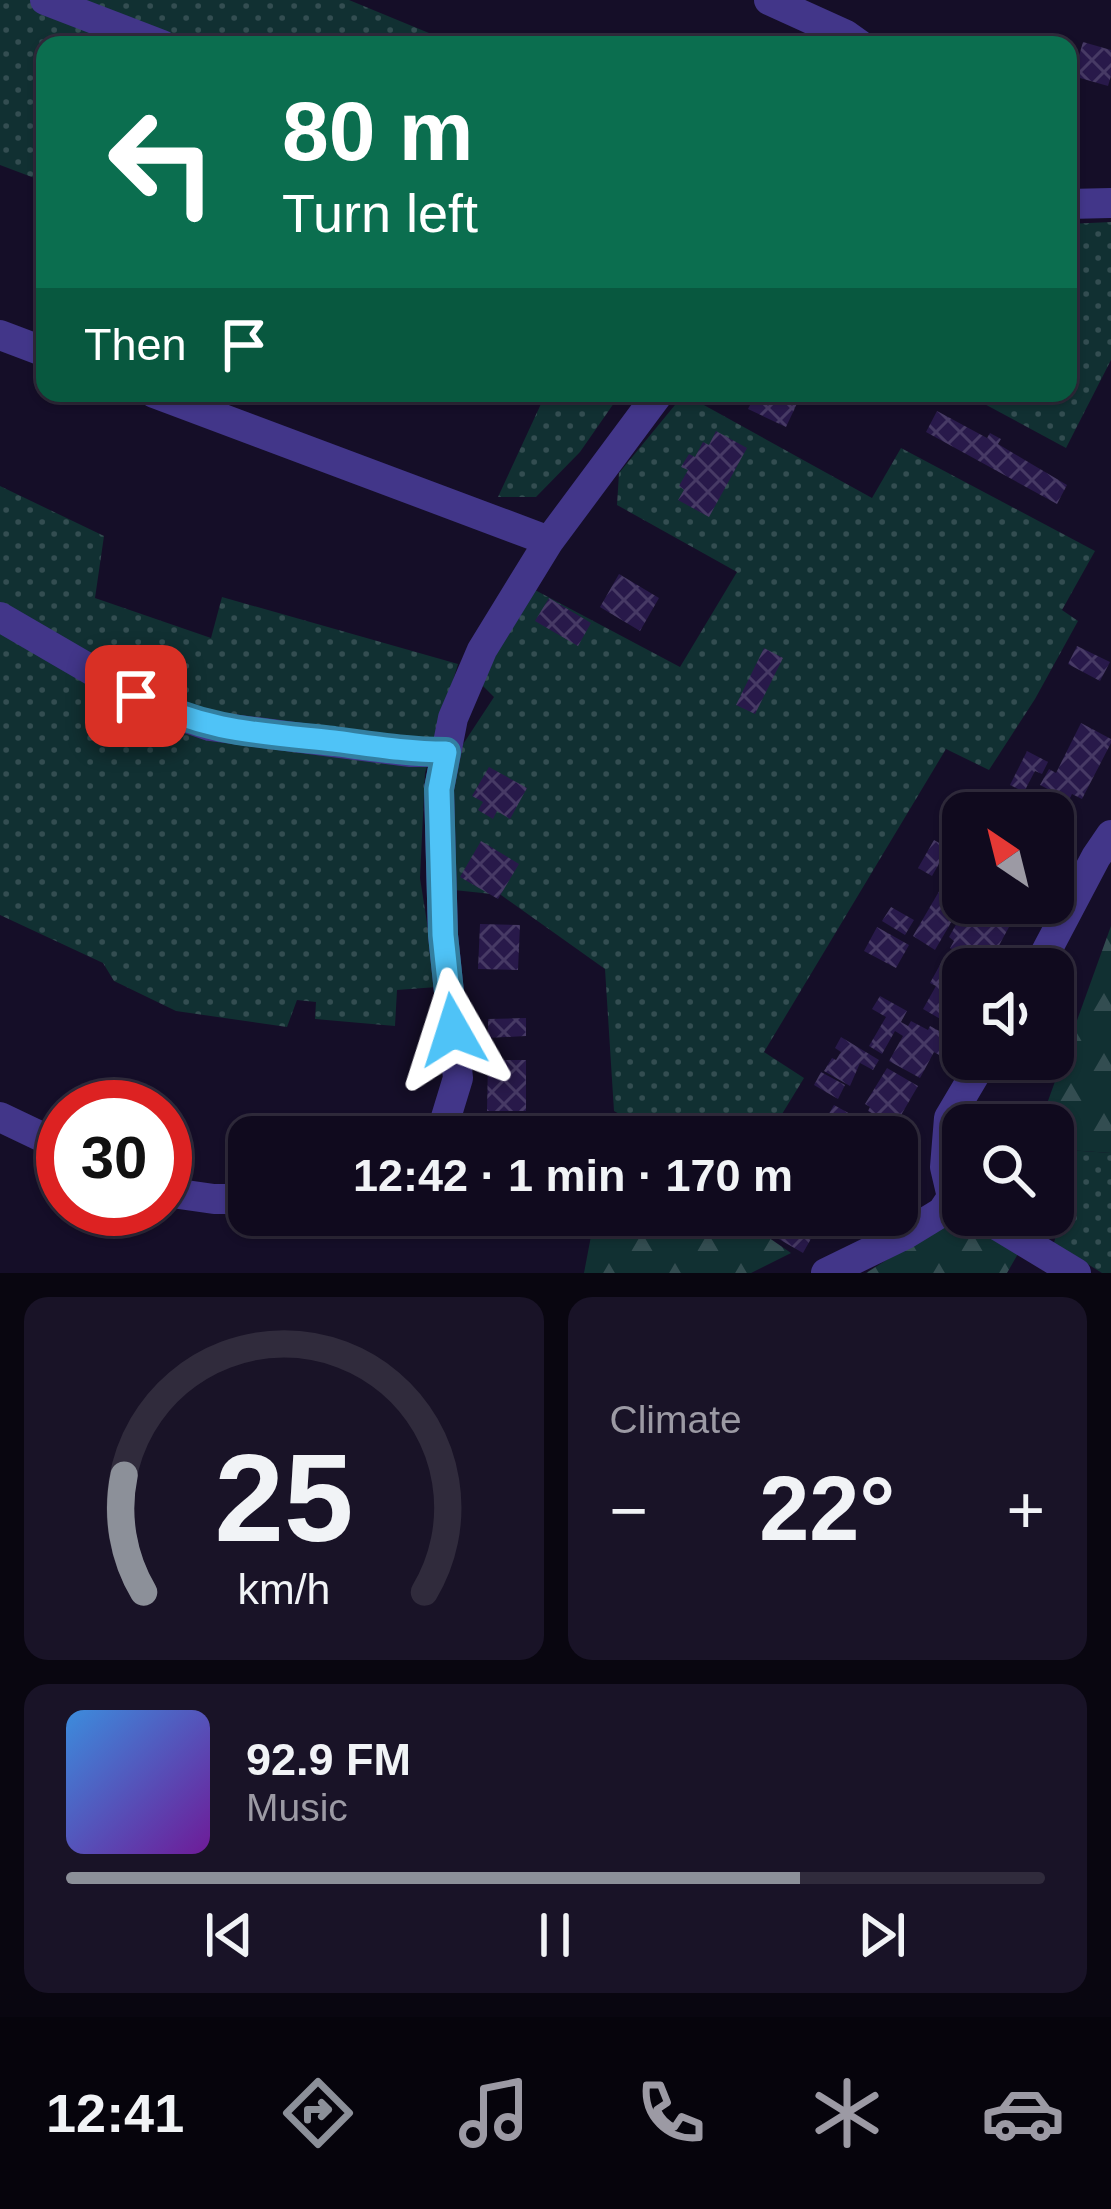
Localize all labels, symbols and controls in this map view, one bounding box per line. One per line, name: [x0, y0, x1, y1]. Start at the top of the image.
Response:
icon: left: [84, 84, 240, 240]
text: 80 m: [282, 84, 473, 178]
text: Turn left: [282, 183, 478, 243]
icon: arrive: [211, 312, 277, 378]
text: Then: [84, 319, 187, 370]
pin: [85, 645, 187, 747]
icon: arrive: [103, 663, 169, 729]
north arrow: [942, 792, 1074, 924]
map controls: [942, 792, 1074, 1236]
button: sound: [942, 948, 1074, 1080]
position arrow: [390, 967, 516, 1093]
speed limit sign: 30: [36, 1080, 192, 1236]
button: search: [942, 1104, 1074, 1236]
text: 12:42 · 1 min · 170 m: [353, 1150, 793, 1201]
text: Climate: [610, 1398, 742, 1441]
text: 25: [214, 1428, 353, 1567]
text: 22°: [759, 1459, 895, 1559]
text: −: [610, 1473, 648, 1547]
text: +: [1006, 1473, 1045, 1547]
text: km/h: [237, 1564, 330, 1612]
text: 92.9 FM: [246, 1734, 411, 1785]
text: Music: [246, 1786, 348, 1829]
icon: previous: [196, 1902, 262, 1968]
icon: pause: [522, 1902, 588, 1968]
icon: next: [849, 1902, 915, 1968]
icon: directions: [276, 2071, 360, 2155]
icon: music: [452, 2071, 536, 2155]
icon: phone: [629, 2071, 713, 2155]
icon: climate: [805, 2071, 889, 2155]
icon: car: [981, 2071, 1065, 2155]
text: 12:41: [46, 2083, 184, 2143]

